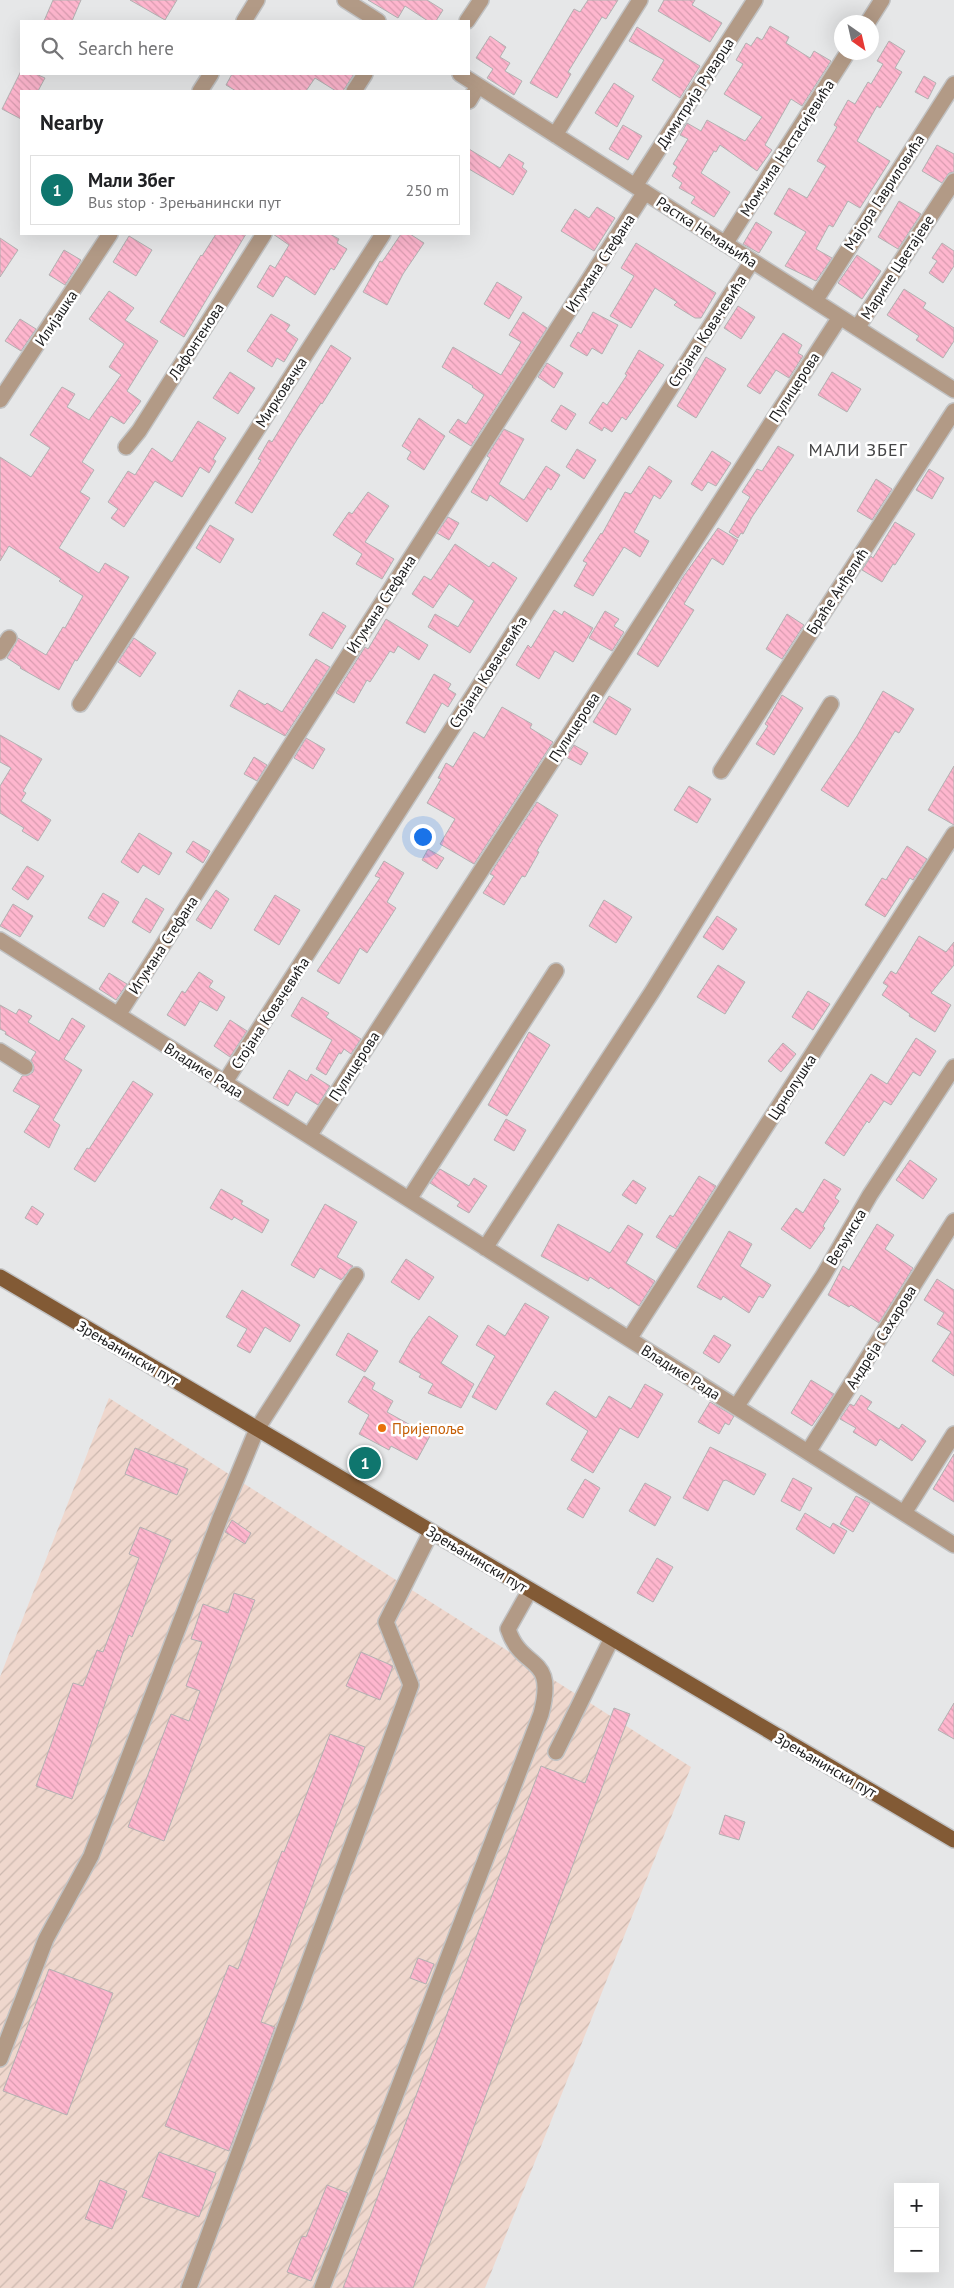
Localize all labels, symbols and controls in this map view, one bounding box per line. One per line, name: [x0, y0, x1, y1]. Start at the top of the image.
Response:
north arrow: [834, 15, 879, 60]
search box: [20, 20, 470, 75]
icon: search: [38, 34, 66, 62]
street label: Димитрија Руварца: [652, 34, 738, 152]
text: Search here: [78, 36, 174, 60]
street label: Момчила Настасијевића: [736, 76, 838, 220]
text: Nearby: [40, 109, 103, 136]
street label: Мајора Гавриловића: [840, 131, 928, 253]
text: Мали Збег: [88, 168, 175, 192]
text: 1: [52, 180, 62, 200]
text: 250 m: [406, 180, 449, 200]
text: Bus stop · Зрењанински пут: [88, 192, 281, 212]
street label: Растка Немањића: [653, 192, 761, 272]
street label: Игумана Стефана: [561, 210, 639, 316]
street label: Марине Цветајеве: [856, 211, 938, 323]
street label: Стојана Ковачевића: [664, 271, 750, 391]
street label: Илијашка: [30, 287, 82, 349]
street label: Лафонтенова: [164, 299, 228, 384]
street label: Пулицерова: [764, 349, 824, 425]
street label: Мирковачка: [251, 353, 311, 431]
district label: МАЛИ ЗБЕГ: [808, 438, 908, 461]
street label: Браће Анђелић: [802, 544, 872, 638]
street label: Игумана Стефана: [342, 551, 420, 657]
street label: Стојана Ковачевића: [445, 612, 531, 732]
street label: Пулицерова: [544, 689, 604, 765]
your location: [410, 824, 436, 850]
street label: Игумана Стефана: [124, 892, 202, 998]
street label: Стојана Ковачевића: [227, 953, 313, 1073]
street label: Пулицерова: [324, 1028, 384, 1104]
street label: Владике Рада: [161, 1038, 247, 1102]
street label: Црнолушка: [764, 1051, 820, 1123]
street label: Вељунска: [822, 1205, 870, 1269]
street label: Андреја Сахарова: [842, 1282, 920, 1392]
street label: Зрењанински пут: [74, 1316, 182, 1390]
street label: Владике Рада: [638, 1340, 724, 1404]
place label: Пријепоље: [392, 1419, 464, 1438]
marker: Пријепоље: [376, 1422, 388, 1434]
pin: 1: [349, 1444, 381, 1482]
street label: Зрењанински пут: [423, 1521, 531, 1597]
street label: Зрењанински пут: [772, 1728, 880, 1802]
map controls: [894, 2183, 939, 2273]
button: +: [894, 2183, 939, 2228]
button: −: [894, 2228, 939, 2273]

